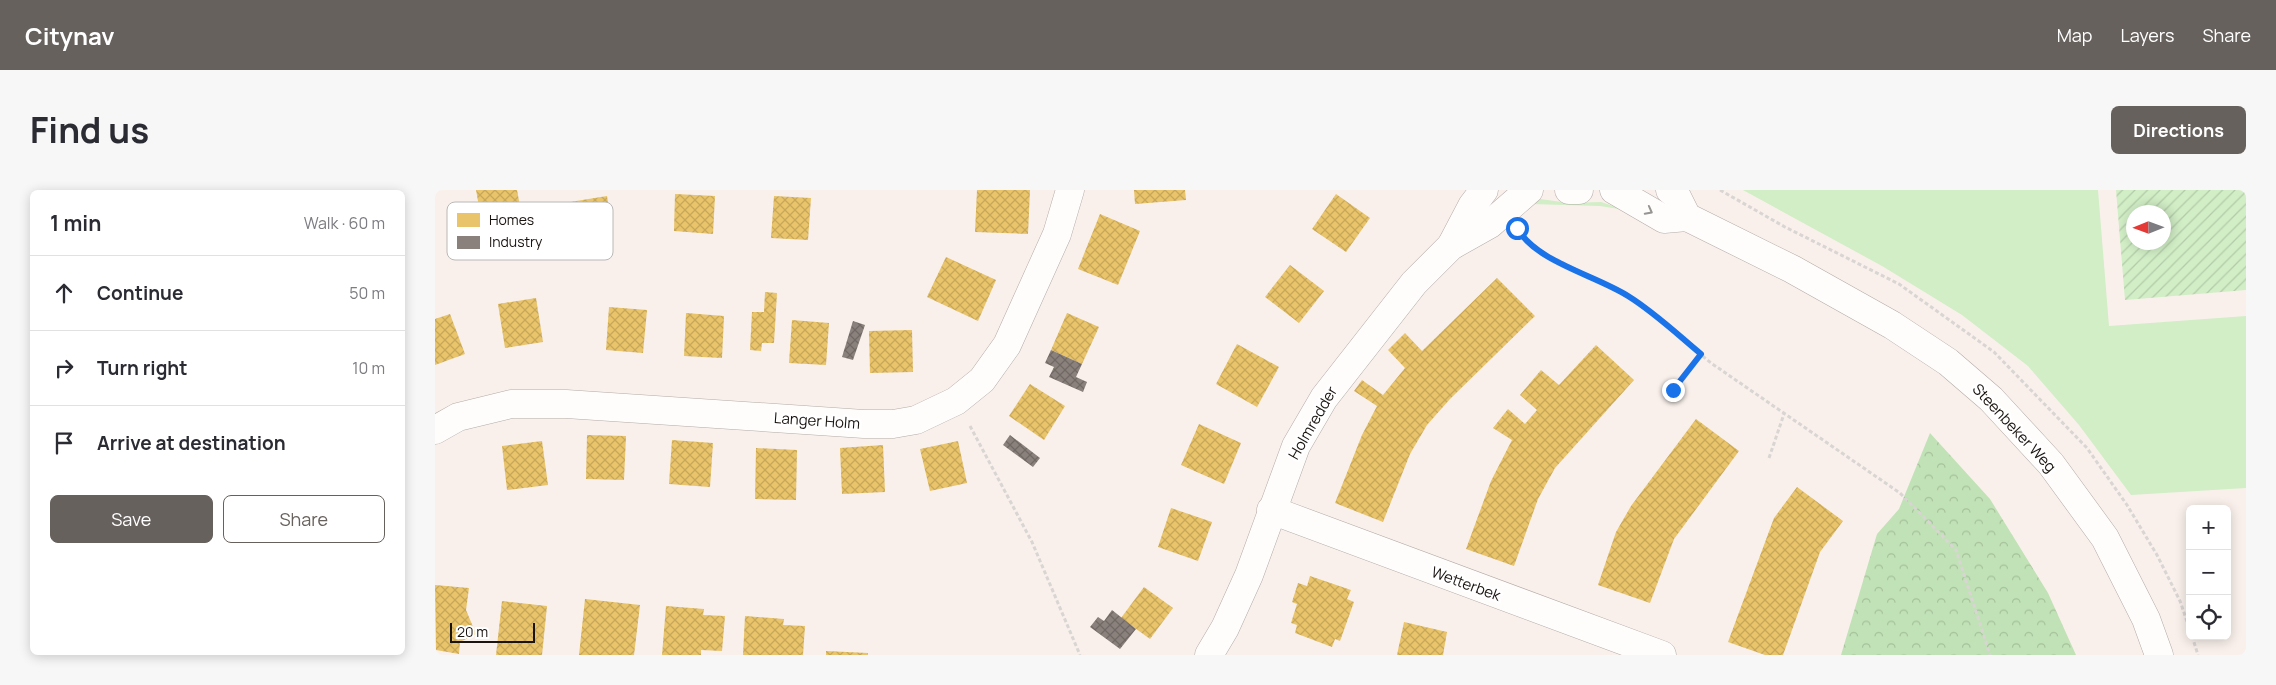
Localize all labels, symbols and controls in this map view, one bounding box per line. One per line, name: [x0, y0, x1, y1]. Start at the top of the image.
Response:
text: Citynav: [25, 19, 115, 52]
text: Map: [2057, 23, 2092, 47]
text: Layers: [2120, 23, 2174, 47]
text: Share: [2202, 23, 2251, 47]
text: Find us: [30, 106, 149, 154]
button: Directions: [2111, 106, 2246, 154]
legend: [447, 202, 613, 260]
one-way arrow: [1643, 205, 1652, 215]
north arrow: [2126, 205, 2171, 250]
text: 1 min: [50, 209, 101, 237]
text: Homes: [489, 210, 534, 229]
text: Walk · 60 m: [304, 212, 385, 234]
route start: [1506, 217, 1529, 240]
text: Industry: [489, 232, 543, 251]
icon: ahead: [50, 279, 78, 307]
text: Continue: [97, 280, 183, 306]
text: 50 m: [349, 282, 385, 304]
icon: right: [50, 354, 78, 382]
text: Turn right: [97, 355, 187, 381]
text: 10 m: [352, 357, 385, 379]
route end: [1662, 379, 1685, 402]
street label: Steenbeker Weg: [1968, 379, 2061, 477]
street label: Holmredder: [1283, 382, 1342, 463]
street label: Langer Holm: [773, 407, 861, 434]
icon: arrive: [50, 429, 78, 457]
text: Arrive at destination: [97, 430, 286, 456]
button: Save: [50, 495, 213, 543]
button: Share: [223, 495, 385, 543]
map controls: [2186, 505, 2231, 640]
button: +: [2186, 505, 2231, 550]
button: −: [2186, 550, 2231, 595]
street label: Wetterbek: [1429, 561, 1504, 606]
button: locate: [2186, 595, 2231, 640]
scale bar: [450, 620, 535, 643]
text: 20 m: [457, 622, 488, 641]

